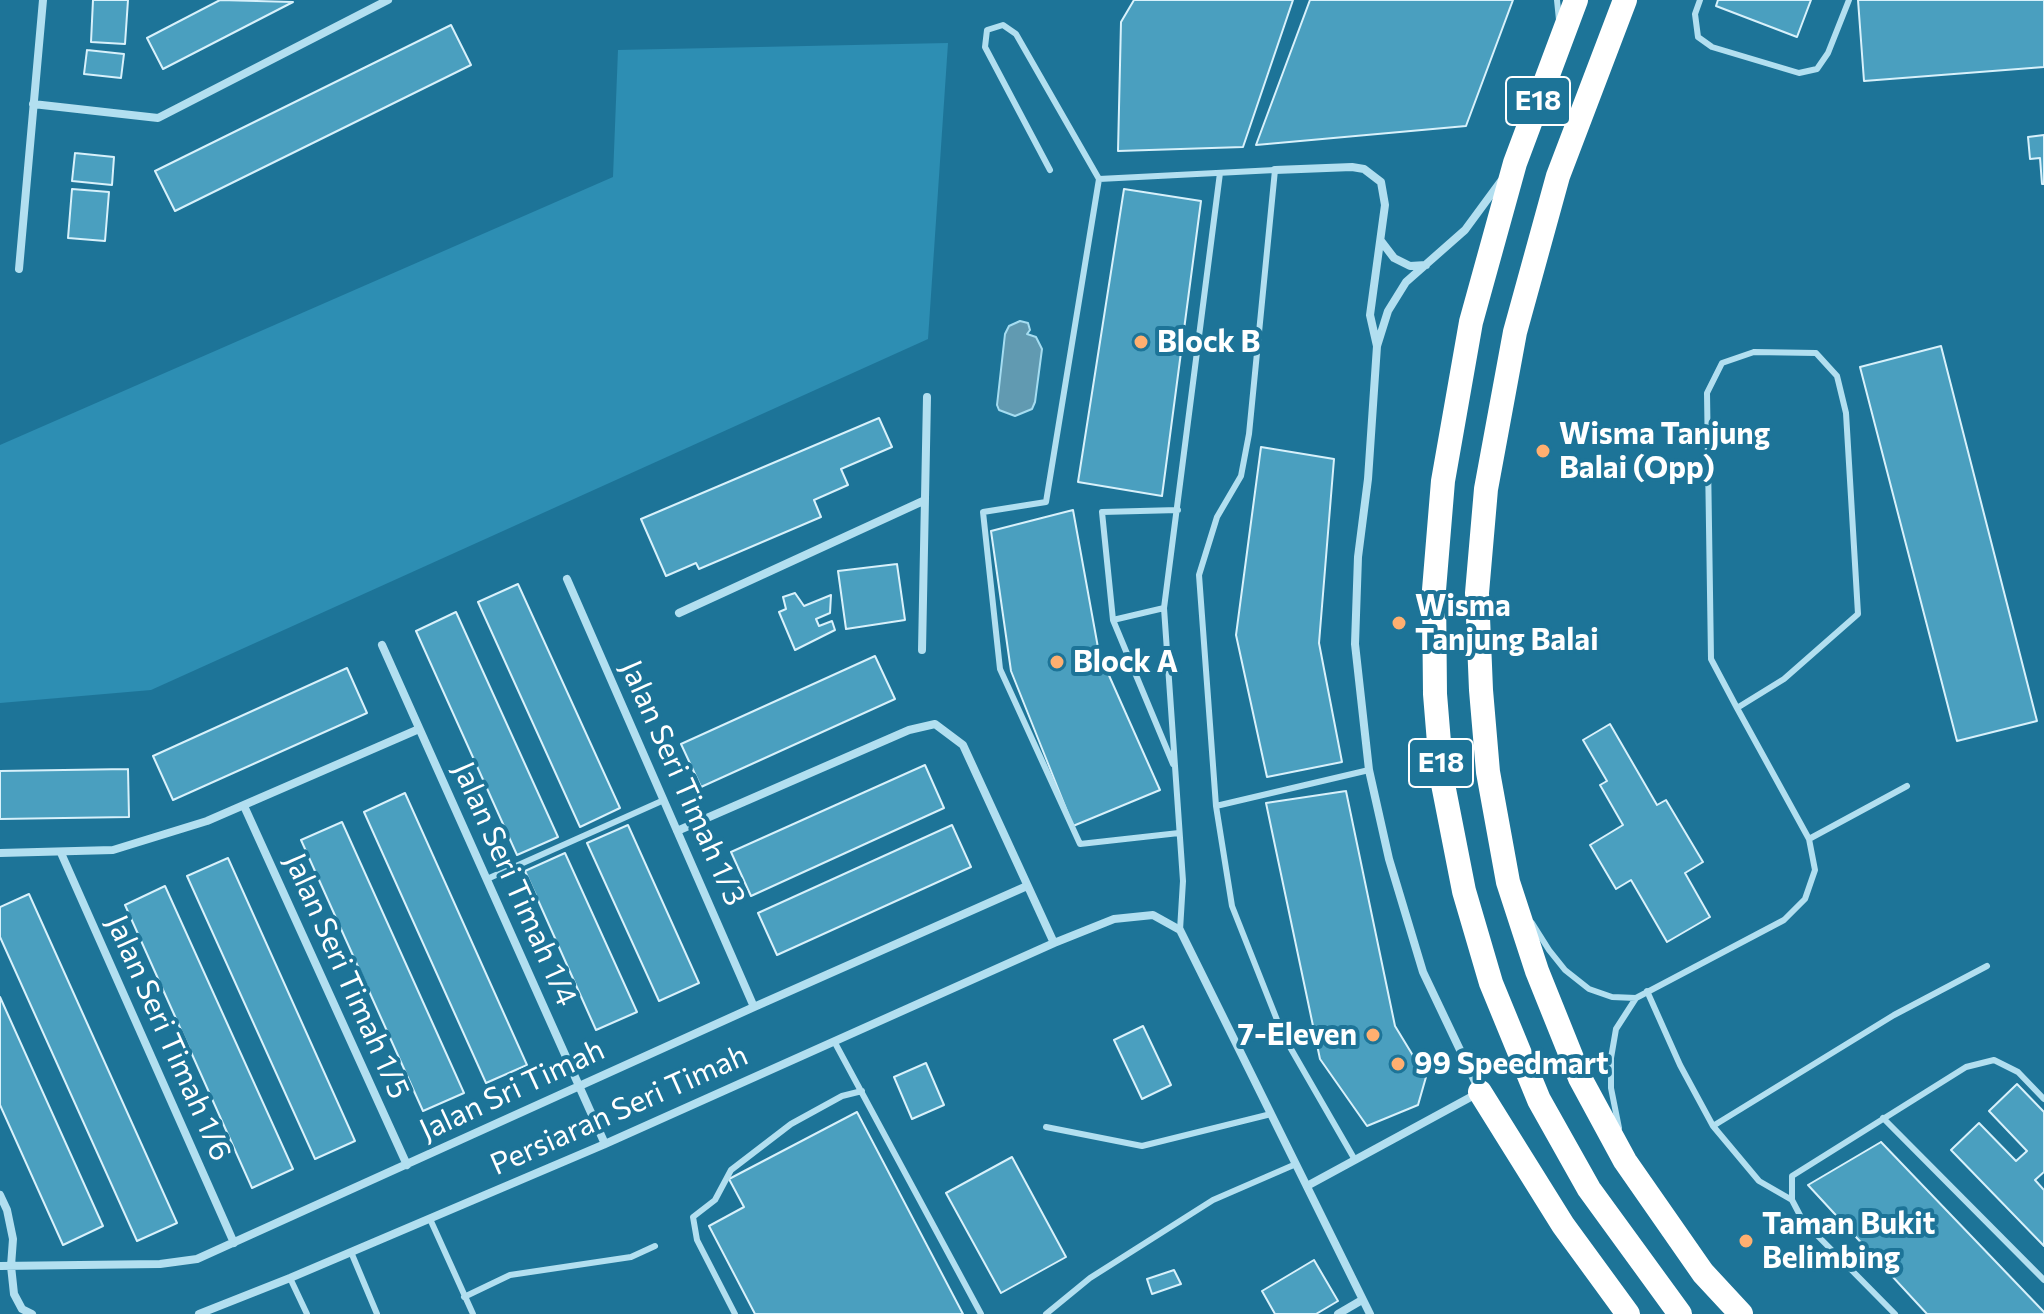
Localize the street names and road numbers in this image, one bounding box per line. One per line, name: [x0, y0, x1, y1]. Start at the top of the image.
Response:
road number: E18: [1506, 77, 1570, 125]
street label: Jalan Seri Timah 1/3: [613, 655, 753, 911]
road number: E18: [1409, 739, 1473, 787]
street label: Jalan Seri Timah 1/4: [445, 756, 585, 1012]
street label: Jalan Seri Timah 1/5: [277, 848, 417, 1104]
street label: Jalan Seri Timah 1/6: [99, 910, 239, 1166]
street label: Jalan Sri Timah: [414, 1031, 610, 1149]
street label: Persiaran Seri Timah: [485, 1037, 753, 1183]

